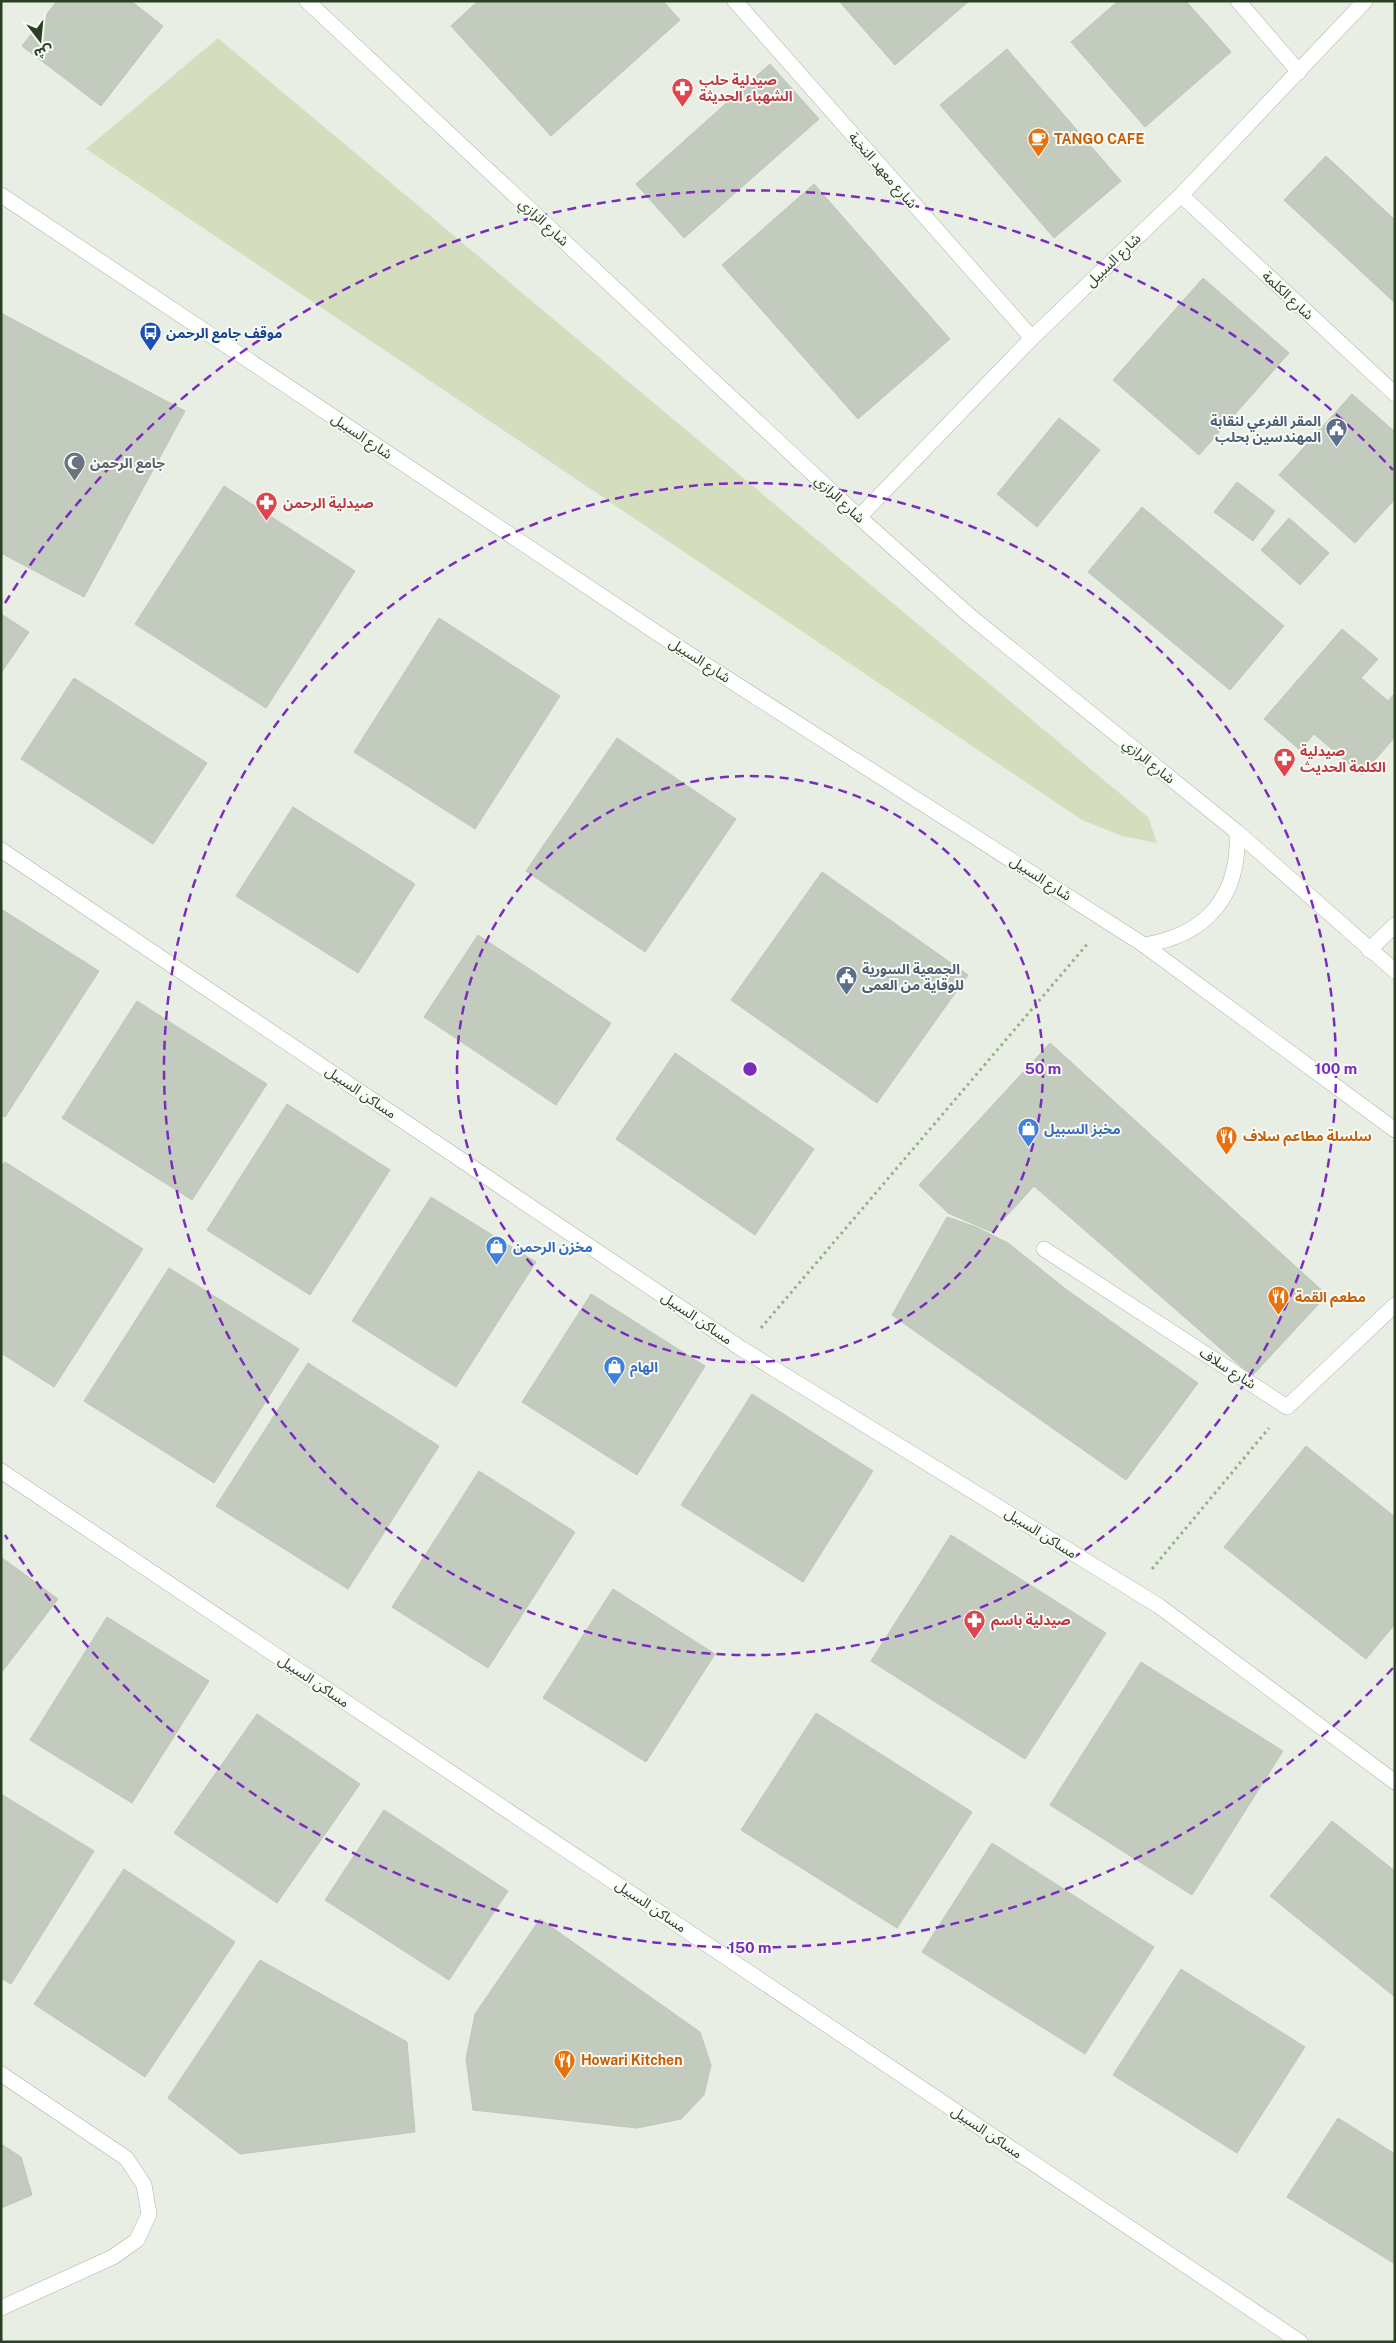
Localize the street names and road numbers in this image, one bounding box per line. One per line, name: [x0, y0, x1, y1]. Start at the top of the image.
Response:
street label: شارع معهد النخبة: [843, 129, 920, 213]
street label: شارع الرازي: [514, 195, 572, 251]
street label: شارع السبيل: [1082, 230, 1146, 292]
street label: شارع الكلمة: [1257, 267, 1317, 325]
street label: شارع السبيل: [327, 410, 395, 465]
street label: شارع الرازي: [810, 472, 868, 528]
street label: شارع السبيل: [665, 634, 734, 688]
street label: شارع الرازي: [1118, 735, 1178, 789]
street label: شارع السبيل: [1006, 852, 1075, 906]
street label: مساكن السبيل: [322, 1062, 399, 1122]
street label: مساكن السبيل: [658, 1288, 735, 1348]
street label: شارع سلاف: [1195, 1344, 1259, 1395]
street label: مساكن السبيل: [1002, 1505, 1080, 1562]
street label: مساكن السبيل: [275, 1651, 352, 1711]
street label: مساكن السبيل: [612, 1876, 689, 1936]
street label: مساكن السبيل: [948, 2102, 1025, 2162]

